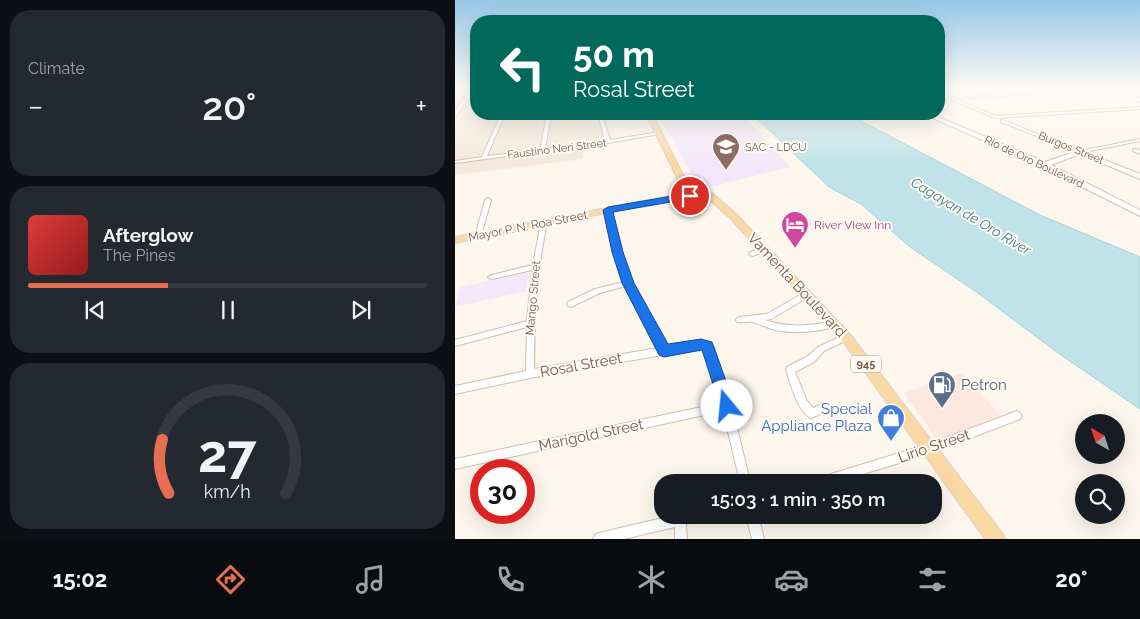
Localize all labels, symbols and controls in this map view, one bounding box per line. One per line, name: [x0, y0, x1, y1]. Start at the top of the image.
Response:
text: 50 m: [573, 34, 655, 75]
icon: left: [490, 35, 555, 100]
text: Climate: [28, 59, 85, 78]
text: Rosal Street: [573, 76, 695, 102]
text: 20°: [202, 84, 256, 129]
text: −: [28, 90, 43, 123]
text: +: [415, 90, 427, 123]
street label: Burgos Street: [1036, 129, 1106, 167]
school or university icon: SAC - LDCU: [711, 132, 741, 171]
street label: Rio de Oro Boulevard: [982, 133, 1086, 191]
street label: Faustino Neri Street: [507, 136, 608, 162]
place label: SAC - LDCU: [745, 141, 807, 154]
water label: Cagayan de Oro River: [908, 174, 1035, 259]
pin: [669, 175, 711, 217]
icon: arrive: [676, 182, 704, 210]
street label: Mayor P. N. Roa Street: [467, 208, 589, 244]
hotel icon: River View Inn: [780, 210, 810, 249]
place label: River View Inn: [814, 218, 891, 232]
text: Afterglow: [103, 224, 193, 246]
street label: Vamenta Boulevard: [744, 229, 850, 341]
text: The Pines: [103, 246, 175, 265]
street label: Mango Street: [523, 260, 543, 336]
icon: previous: [81, 296, 109, 324]
icon: pause: [214, 296, 242, 324]
icon: next: [347, 296, 375, 324]
street label: Rosal Street: [539, 349, 623, 381]
road number: 945: [851, 356, 881, 372]
fuel station icon: Petron: [927, 370, 957, 409]
place label: Petron: [961, 376, 1007, 394]
position arrow: [700, 379, 752, 431]
place label: Special Appliance Plaza: [761, 400, 873, 435]
shop icon: Special Appliance Plaza: [876, 403, 906, 442]
north arrow: [1075, 414, 1125, 464]
map controls: [1075, 414, 1125, 524]
street label: Marigold Street: [537, 415, 645, 455]
text: 27: [198, 423, 258, 484]
street label: Lirio Street: [896, 425, 972, 467]
speed limit sign: 30: [470, 459, 535, 524]
button: search: [1075, 474, 1125, 524]
text: km/h: [204, 481, 251, 502]
text: 15:03 · 1 min · 350 m: [711, 488, 885, 510]
icon: directions: [213, 562, 248, 597]
icon: music: [353, 562, 388, 597]
icon: phone: [493, 562, 528, 597]
icon: climate: [634, 562, 669, 597]
icon: car: [774, 562, 809, 597]
icon: filters: [915, 562, 950, 597]
text: 15:02: [53, 566, 107, 592]
text: 20°: [1055, 566, 1087, 592]

